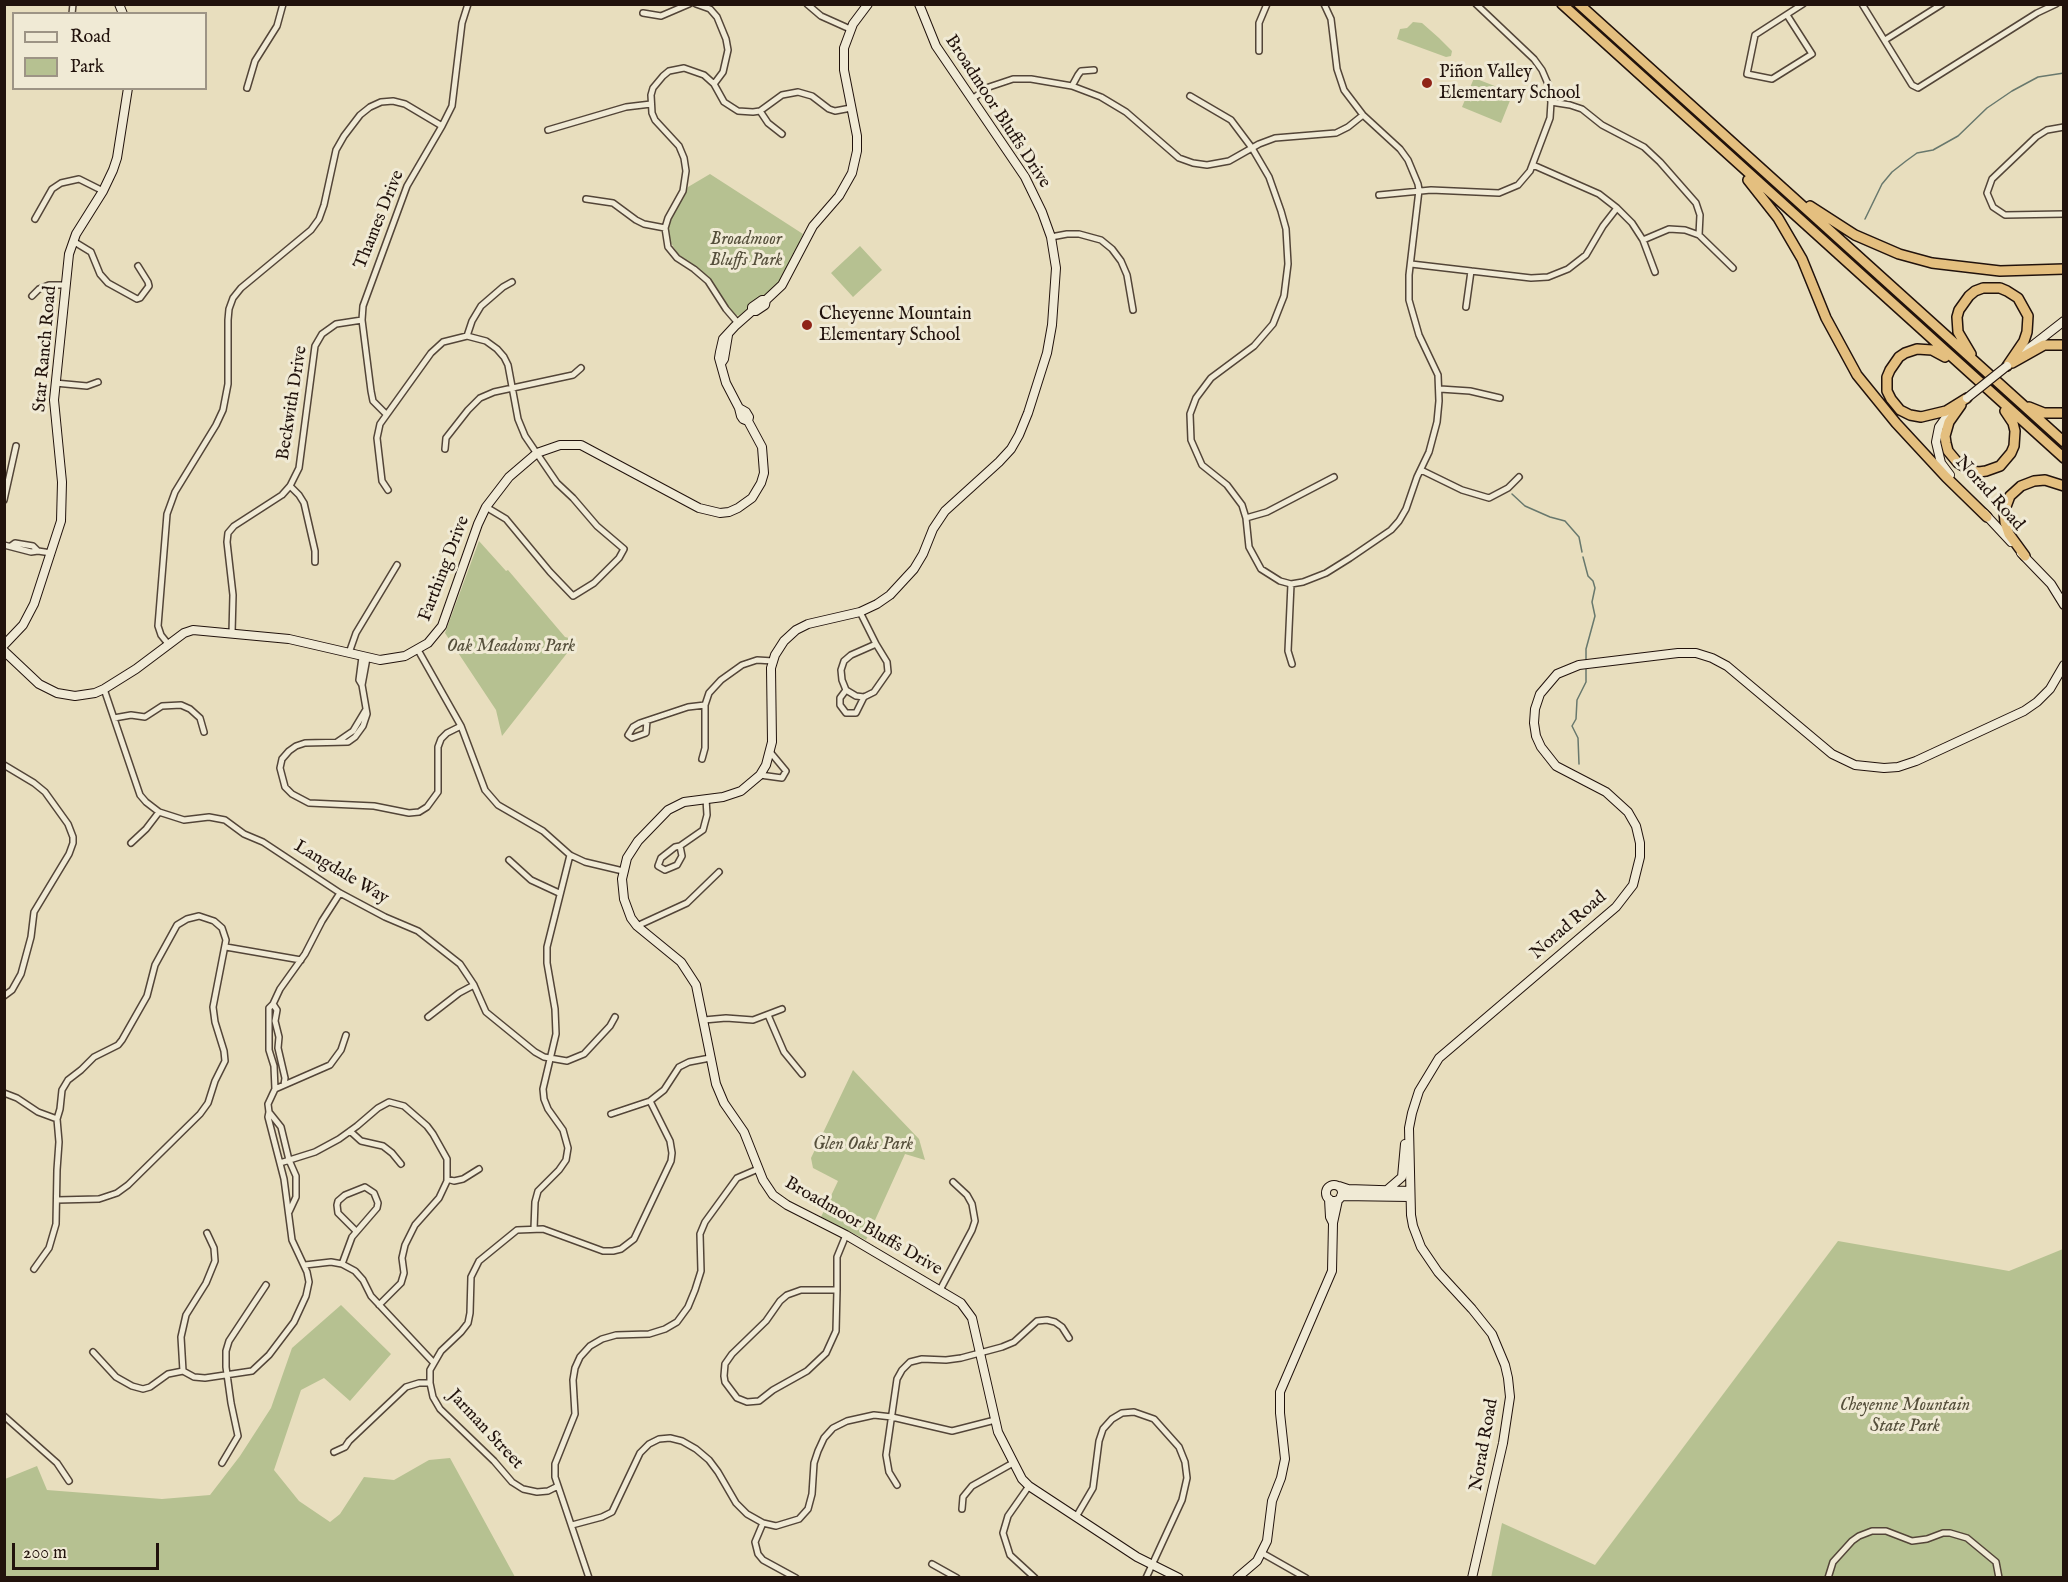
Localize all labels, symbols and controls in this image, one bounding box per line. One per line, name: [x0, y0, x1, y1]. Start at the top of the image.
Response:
legend: [12, 12, 207, 90]
text: Road: [70, 26, 111, 49]
street label: Broadmoor Bluffs Drive: [939, 31, 1055, 193]
text: Park: [70, 56, 104, 79]
place label: Piñon Valley Elementary School: [1439, 62, 1580, 104]
marker: Piñon Valley Elementary School: [1420, 76, 1434, 90]
street label: Thames Drive: [350, 167, 410, 273]
park label: Broadmoor Bluffs Park: [710, 229, 782, 272]
street label: Star Ranch Road: [30, 285, 62, 413]
place label: Cheyenne Mountain Elementary School: [819, 304, 972, 346]
marker: Cheyenne Mountain Elementary School: [800, 318, 814, 332]
street label: Beckwith Drive: [273, 344, 313, 462]
street label: Norad Road: [1950, 452, 2028, 536]
street label: Farthing Drive: [415, 513, 475, 625]
park label: Oak Meadows Park: [447, 636, 575, 658]
street label: Langdale Way: [290, 836, 392, 910]
street label: Norad Road: [1527, 887, 1611, 965]
park label: Glen Oaks Park: [813, 1134, 913, 1156]
street label: Broadmoor Bluffs Drive: [780, 1173, 946, 1281]
street label: Jarman Street: [443, 1386, 527, 1474]
park label: Cheyenne Mountain State Park: [1840, 1395, 1970, 1438]
street label: Norad Road: [1466, 1397, 1504, 1493]
scale bar: [15, 1531, 162, 1569]
text: 200 m: [23, 1542, 67, 1565]

